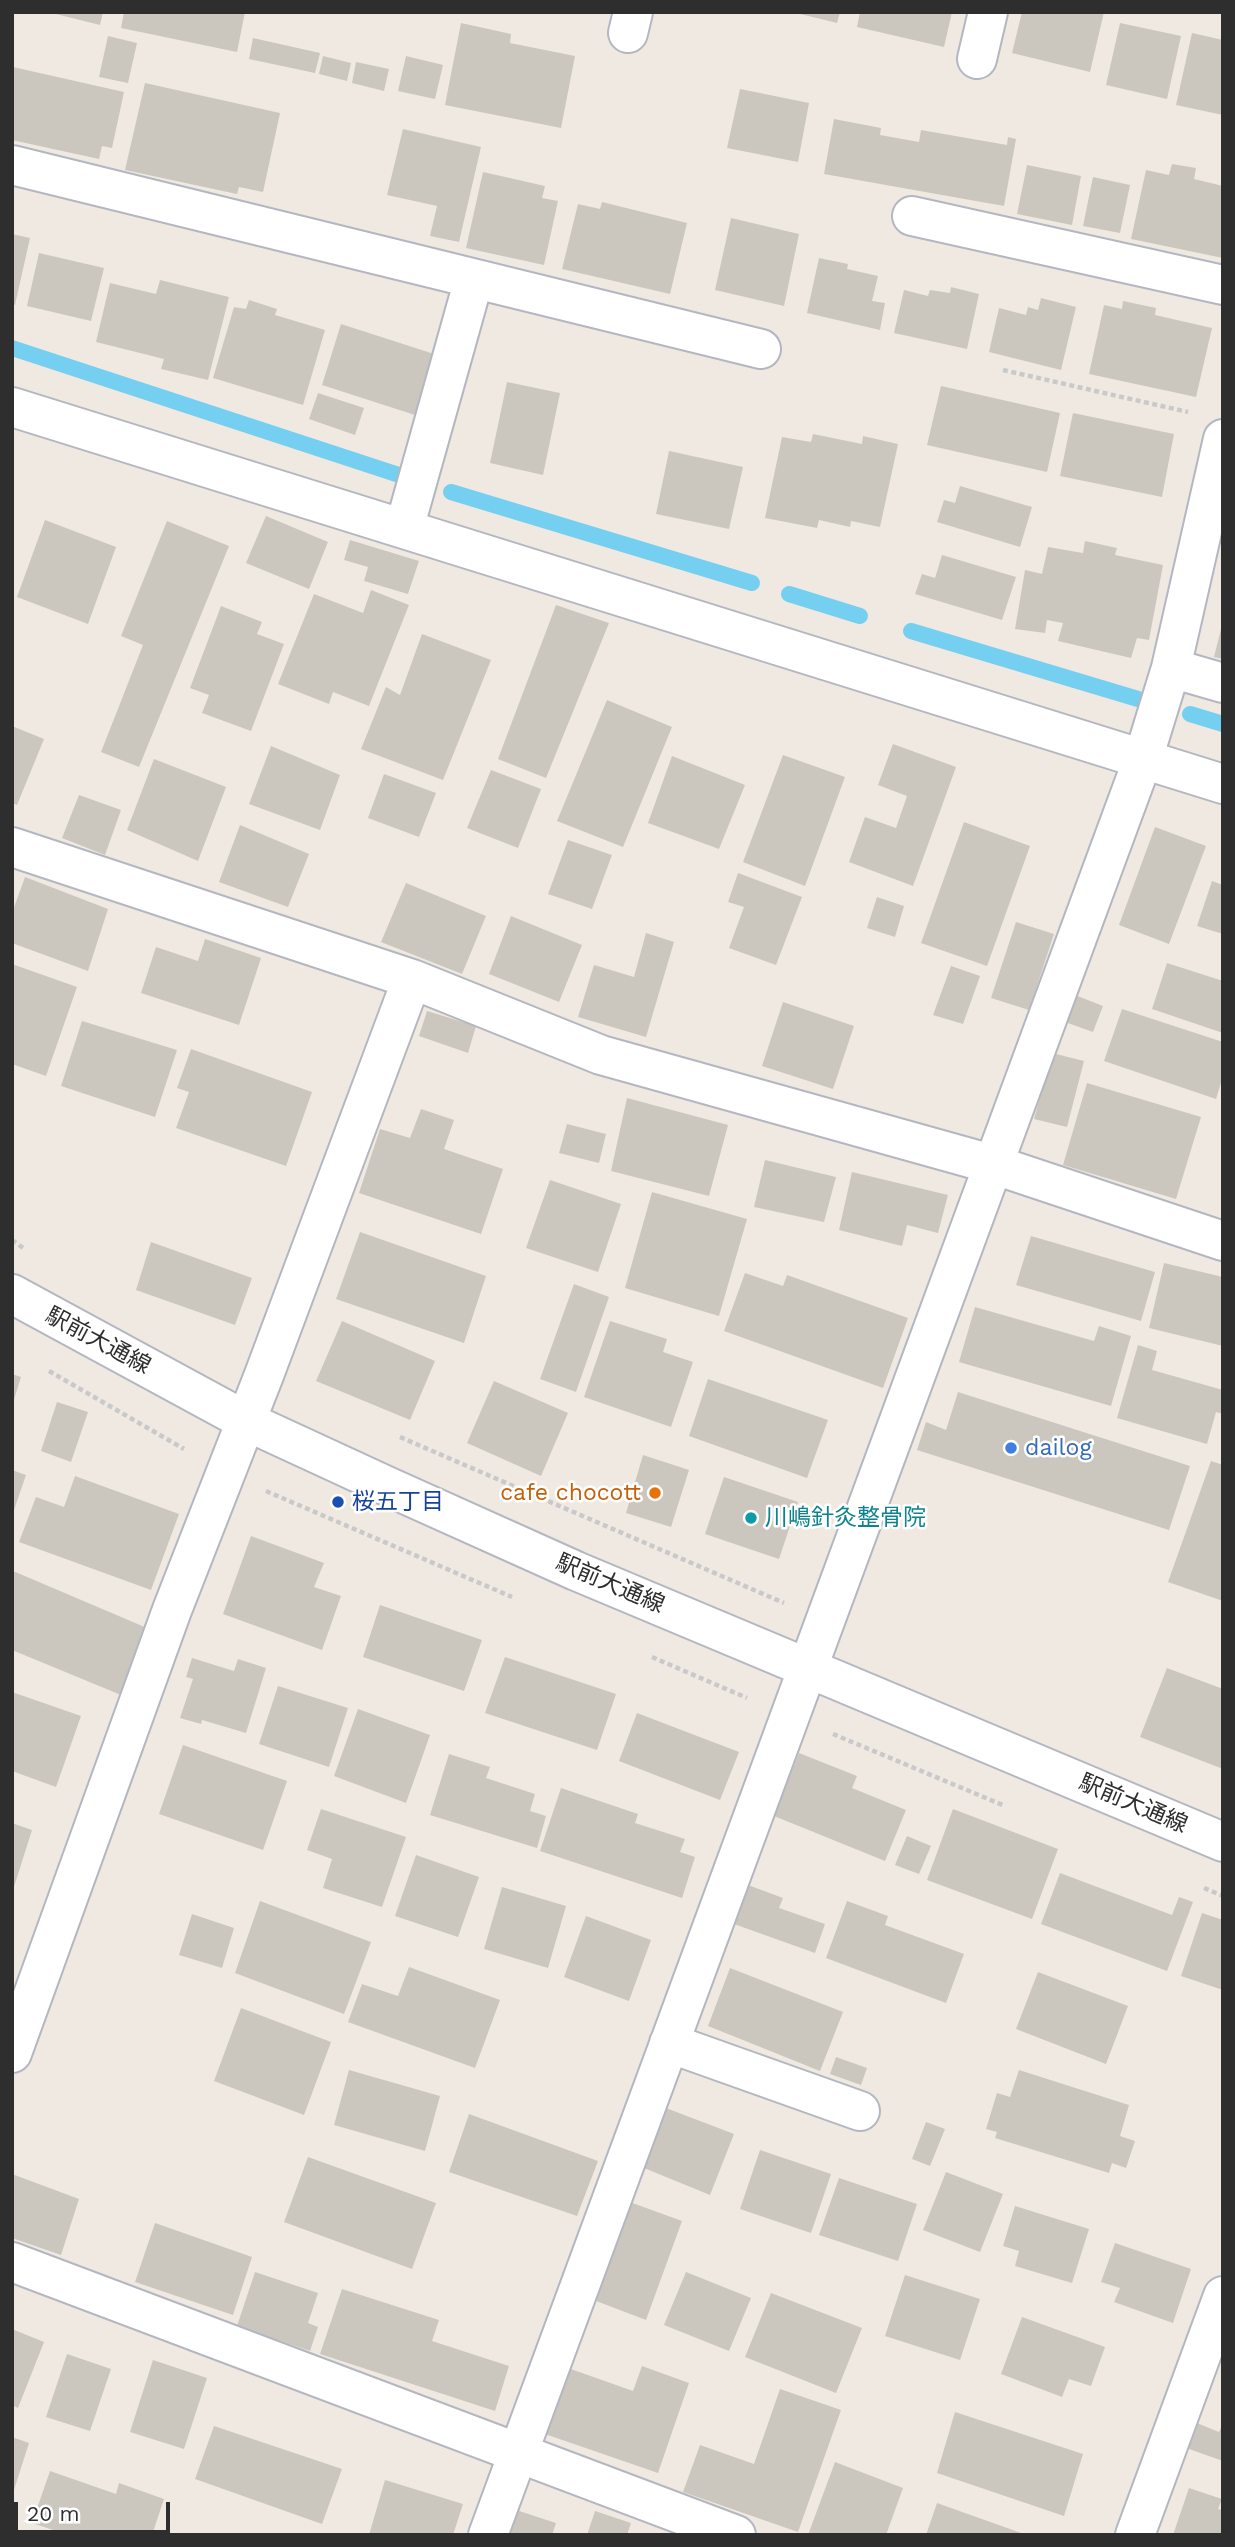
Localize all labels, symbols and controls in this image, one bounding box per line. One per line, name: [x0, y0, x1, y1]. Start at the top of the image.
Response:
street label: 駅前大通線: [41, 1302, 155, 1380]
place label: dailog: [1025, 1434, 1092, 1462]
marker: dailog: [1003, 1440, 1019, 1456]
place label: cafe chocott: [500, 1479, 641, 1507]
marker: cafe chocott: [647, 1485, 663, 1501]
place label: 桜五丁目: [352, 1488, 444, 1516]
marker: 桜五丁目: [330, 1494, 346, 1510]
place label: 川嶋針灸整骨院: [765, 1504, 926, 1532]
marker: 川嶋針灸整骨院: [743, 1510, 759, 1526]
street label: 駅前大通線: [552, 1549, 668, 1619]
street label: 駅前大通線: [1075, 1769, 1191, 1839]
scale bar: [18, 2488, 173, 2532]
text: 20 m: [27, 2501, 79, 2526]

